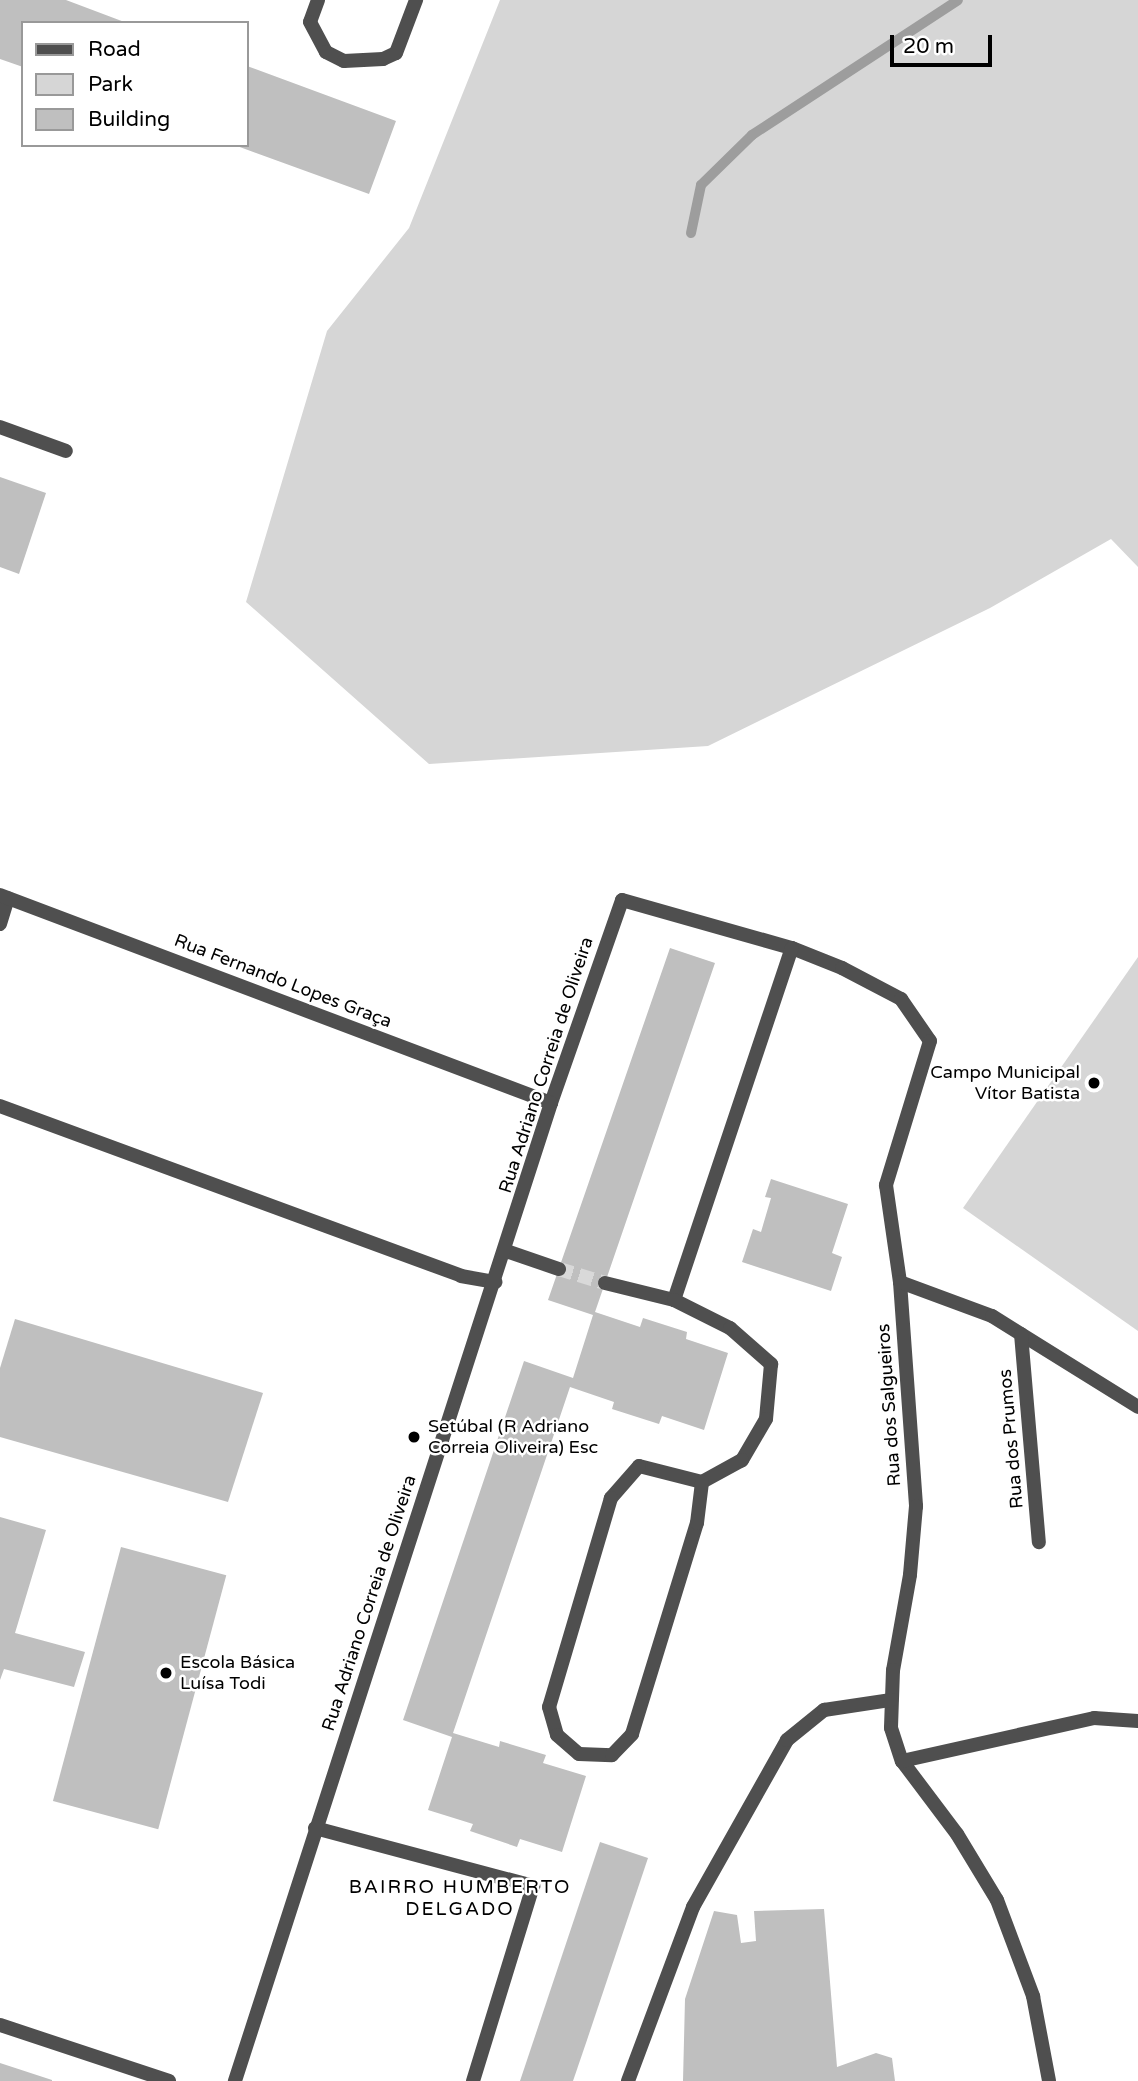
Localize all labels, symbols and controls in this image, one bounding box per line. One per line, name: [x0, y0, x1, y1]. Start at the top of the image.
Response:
legend: [21, 21, 248, 147]
scale bar: [893, 21, 995, 65]
text: 20 m: [903, 34, 954, 59]
text: Road: [88, 37, 141, 62]
text: Park: [88, 72, 133, 97]
text: Building: [88, 107, 170, 132]
street label: Rua Fernando Lopes Graça: [171, 929, 395, 1033]
street label: Rua Adriano Correia de Oliveira: [494, 934, 598, 1196]
place label: Campo Municipal Vítor Batista: [930, 1062, 1080, 1104]
marker: Campo Municipal Vítor Batista: [1086, 1075, 1102, 1091]
street label: Rua dos Salgueiros: [873, 1323, 905, 1487]
street label: Rua dos Prumos: [994, 1368, 1028, 1510]
place label: Setúbal (R Adriano Correia Oliveira) Esc: [428, 1416, 598, 1458]
marker: Setúbal (R Adriano Correia Oliveira) Esc: [406, 1429, 422, 1445]
street label: Rua Adriano Correia de Oliveira: [317, 1472, 421, 1734]
place label: Escola Básica Luísa Todi: [180, 1652, 295, 1694]
marker: Escola Básica Luísa Todi: [158, 1665, 174, 1681]
district label: BAIRRO HUMBERTO DELGADO: [351, 1877, 569, 1921]

